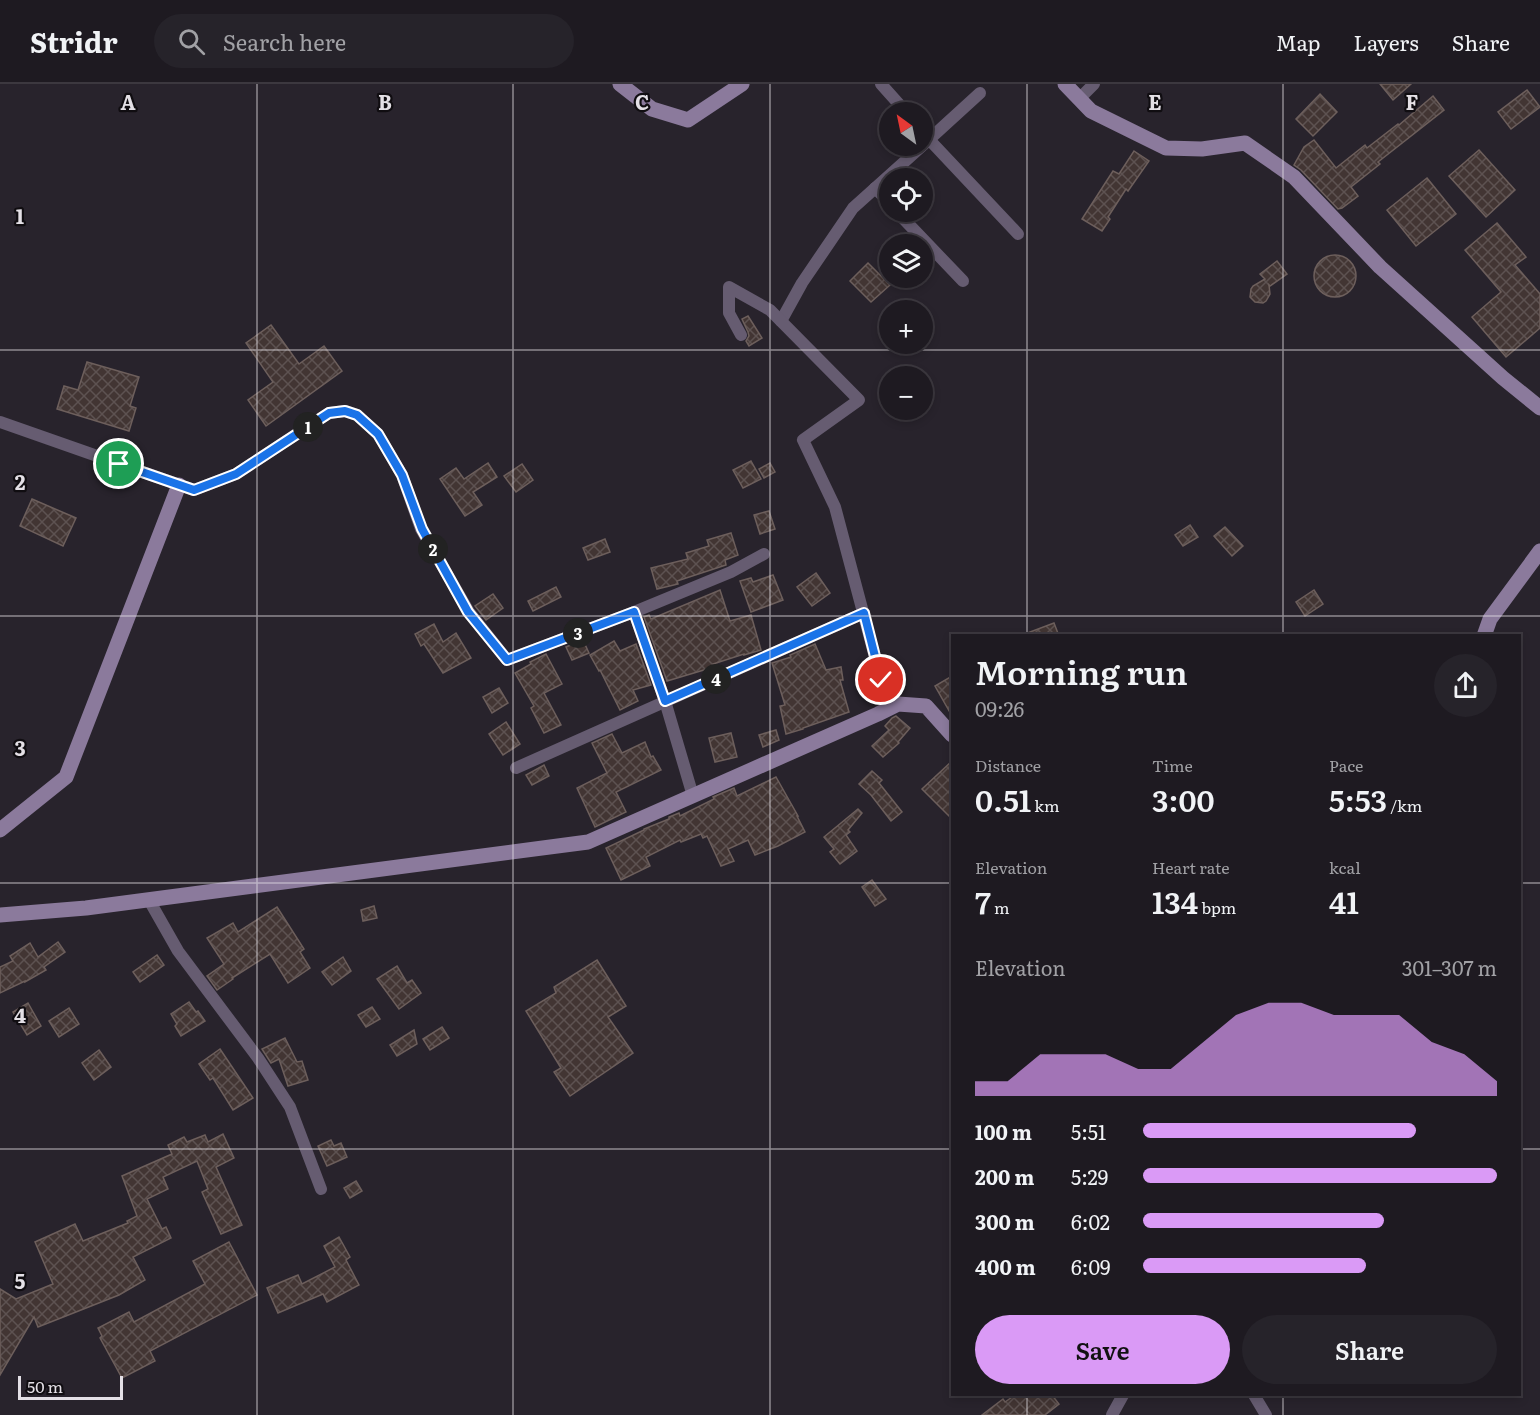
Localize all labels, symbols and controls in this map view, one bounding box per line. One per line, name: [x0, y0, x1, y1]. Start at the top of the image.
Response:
search box: [154, 14, 574, 68]
text: Stridr: [30, 20, 118, 62]
icon: search: [175, 25, 208, 58]
text: Search here: [223, 25, 346, 58]
text: Map: [1276, 26, 1321, 57]
text: Layers: [1354, 26, 1419, 57]
text: Share: [1452, 26, 1510, 57]
text: A: [120, 86, 136, 116]
text: B: [378, 86, 392, 116]
text: C: [635, 86, 649, 116]
text: E: [1148, 86, 1162, 116]
text: F: [1406, 86, 1419, 116]
north arrow: [879, 102, 933, 156]
map controls: [879, 102, 933, 420]
button: locate: [879, 168, 933, 222]
text: 1: [16, 200, 24, 230]
button: layers: [879, 234, 933, 288]
button: +: [879, 300, 933, 354]
button: −: [879, 366, 933, 420]
pin: 1: [293, 412, 323, 442]
text: 1: [305, 415, 311, 439]
pin: [93, 438, 144, 489]
icon: arrive: [102, 447, 135, 480]
text: 2: [15, 466, 26, 496]
pin: 2: [418, 534, 448, 564]
text: 2: [429, 537, 437, 561]
pin: 3: [563, 618, 593, 648]
text: 3: [574, 621, 582, 645]
text: Morning run: [975, 646, 1188, 695]
pin: [855, 654, 906, 705]
button: share: [1434, 654, 1497, 717]
icon: check: [864, 663, 897, 696]
pin: 4: [701, 664, 731, 694]
text: 4: [711, 667, 721, 691]
text: 09:26: [975, 693, 1024, 723]
text: 3: [14, 732, 26, 762]
text: Distance: [975, 753, 1041, 777]
text: Time: [1152, 753, 1193, 777]
text: Pace: [1329, 753, 1363, 777]
text: 0.51: [975, 777, 1031, 821]
text: 3:00: [1152, 777, 1214, 821]
text: 5:53: [1329, 777, 1387, 821]
text: km: [1031, 793, 1060, 817]
text: /km: [1387, 793, 1422, 817]
text: Elevation: [975, 855, 1047, 879]
text: Heart rate: [1152, 855, 1230, 879]
text: kcal: [1329, 855, 1361, 879]
text: 7: [975, 879, 991, 923]
text: 134: [1152, 879, 1198, 923]
text: 41: [1329, 879, 1359, 923]
text: m: [991, 895, 1010, 919]
text: bpm: [1198, 895, 1236, 919]
text: Elevation: [975, 952, 1065, 982]
text: 301–307 m: [1402, 952, 1497, 982]
text: 4: [14, 999, 26, 1029]
text: 100 m: [975, 1116, 1032, 1146]
text: 5:51: [1071, 1116, 1106, 1146]
text: 200 m: [975, 1161, 1034, 1191]
text: 5:29: [1071, 1161, 1108, 1191]
text: 300 m: [975, 1206, 1035, 1236]
text: 6:02: [1071, 1206, 1110, 1236]
text: 400 m: [975, 1251, 1036, 1281]
text: 6:09: [1071, 1251, 1110, 1281]
text: 5: [15, 1265, 26, 1295]
button: Save: [975, 1315, 1230, 1384]
button: Share: [1242, 1315, 1497, 1384]
scale bar: [18, 1373, 123, 1400]
text: 50 m: [27, 1374, 63, 1398]

